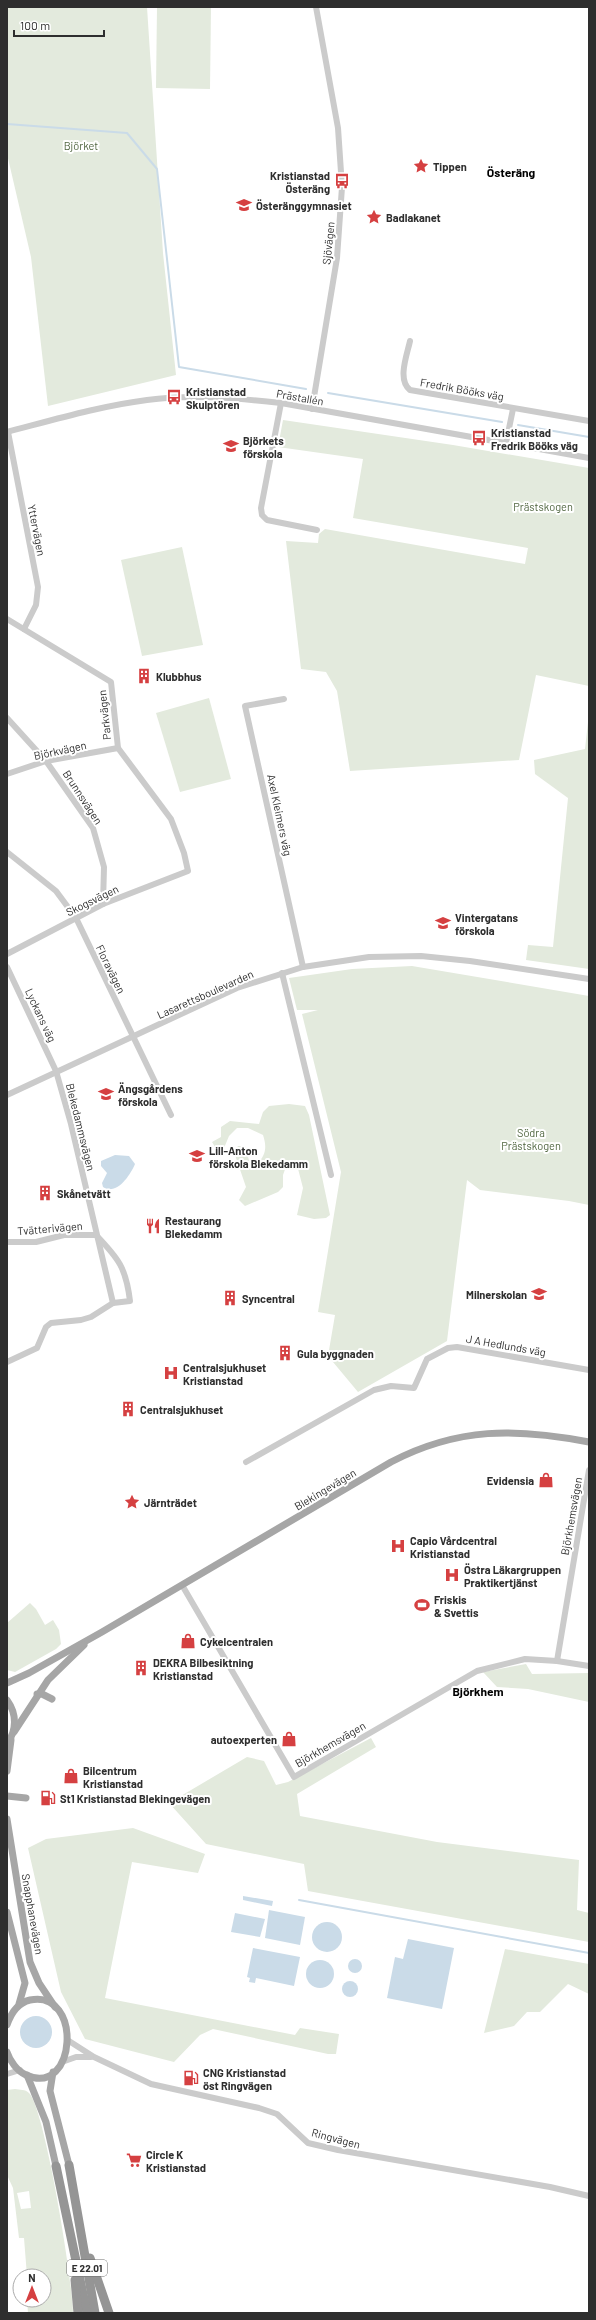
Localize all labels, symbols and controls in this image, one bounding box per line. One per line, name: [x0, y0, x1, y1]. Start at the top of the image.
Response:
scale bar: [14, 12, 104, 38]
text: 100 m: [20, 18, 50, 32]
park label: Björket: [64, 139, 98, 152]
place icon: Tippen: [412, 157, 430, 175]
place label: Tippen: [433, 160, 467, 173]
district label: Österäng: [487, 165, 536, 179]
place label: Kristianstad Österäng: [270, 169, 330, 195]
bus stop icon: Kristianstad Österäng: [333, 172, 351, 190]
school or university icon: Österänggymnasiet: [235, 196, 253, 214]
place label: Österänggymnasiet: [256, 199, 352, 212]
place icon: Badlakanet: [365, 208, 383, 226]
place label: Badlakanet: [386, 211, 441, 224]
street label: Sjövägen: [319, 221, 337, 265]
street label: Fredrik Bööks väg: [419, 375, 505, 403]
place label: Kristianstad Skulptören: [186, 385, 246, 411]
street label: Prästallén: [275, 386, 325, 408]
bus stop icon: Kristianstad Skulptören: [165, 388, 183, 406]
place label: Kristianstad Fredrik Bööks väg: [491, 426, 578, 452]
bus stop icon: Kristianstad Fredrik Bööks väg: [470, 429, 488, 447]
place label: Björkets förskola: [243, 434, 284, 460]
school or university icon: Björkets förskola: [222, 437, 240, 455]
park label: Prästskogen: [513, 500, 573, 513]
street label: Yttervägen: [26, 503, 48, 557]
building icon: Klubbhus: [135, 667, 153, 685]
place label: Klubbhus: [156, 670, 202, 683]
street label: Parkvägen: [95, 689, 113, 741]
street label: Björkvägen: [33, 738, 88, 762]
street label: Brunnsvägen: [61, 767, 105, 827]
street label: Axel Kleimers väg: [265, 773, 295, 857]
street label: Skogsvägen: [64, 882, 120, 918]
place label: Vintergatans förskola: [455, 911, 519, 937]
school or university icon: Vintergatans förskola: [434, 914, 452, 932]
street label: Floravägen: [94, 942, 128, 996]
street label: Lasarettsboulevarden: [155, 967, 255, 1021]
street label: Lyckans väg: [23, 986, 59, 1044]
street label: Blekedammsvägen: [64, 1082, 98, 1172]
place label: Ängsgårdens förskola: [118, 1082, 183, 1108]
school or university icon: Ängsgårdens förskola: [97, 1085, 115, 1103]
park label: Södra Prästskogen: [501, 1126, 561, 1152]
place label: Lill-Anton förskola Blekedamm: [209, 1144, 308, 1170]
school or university icon: Lill-Anton förskola Blekedamm: [188, 1147, 206, 1165]
building icon: Skånetvätt: [36, 1184, 54, 1202]
place label: Skånetvätt: [57, 1187, 111, 1200]
place label: Restaurang Blekedamm: [165, 1214, 222, 1240]
restaurant icon: Restaurang Blekedamm: [144, 1217, 162, 1235]
street label: Tvätterivägen: [17, 1219, 83, 1237]
school or university icon: Milnerskolan: [530, 1285, 548, 1303]
place label: Milnerskolan: [466, 1288, 527, 1301]
building icon: Syncentral: [221, 1289, 239, 1307]
place label: Syncentral: [242, 1292, 295, 1305]
street label: J A Hedlunds väg: [465, 1332, 547, 1358]
building icon: Gula byggnaden: [276, 1344, 294, 1362]
place label: Gula byggnaden: [297, 1347, 374, 1360]
place label: Centralsjukhuset Kristianstad: [183, 1361, 266, 1387]
hospital icon: Centralsjukhuset Kristianstad: [162, 1364, 180, 1382]
building icon: Centralsjukhuset: [119, 1400, 137, 1418]
place label: Centralsjukhuset: [140, 1403, 223, 1416]
street label: Blekingevägen: [292, 1465, 358, 1512]
shop icon: Evidensia: [537, 1471, 555, 1489]
place label: Evidensia: [487, 1474, 534, 1487]
street label: Björkhemsvägen: [558, 1476, 584, 1556]
place icon: Järnträdet: [123, 1493, 141, 1511]
place label: Järnträdet: [144, 1496, 197, 1509]
place label: Capio Vårdcentral Kristianstad: [410, 1534, 497, 1560]
hospital icon: Capio Vårdcentral Kristianstad: [389, 1537, 407, 1555]
place label: Östra Läkargruppen Praktikertjänst: [464, 1563, 561, 1589]
hospital icon: Östra Läkargruppen Praktikertjänst: [443, 1566, 461, 1584]
place label: Friskis & Svettis: [434, 1593, 479, 1619]
sports icon: Friskis & Svettis: [413, 1596, 431, 1614]
shop icon: Cykelcentralen: [179, 1632, 197, 1650]
place label: Cykelcentralen: [200, 1635, 273, 1648]
place label: DEKRA Bilbesiktning Kristianstad: [153, 1656, 253, 1682]
building icon: DEKRA Bilbesiktning Kristianstad: [132, 1659, 150, 1677]
district label: Björkhem: [452, 1684, 504, 1698]
street label: Björkhemsvägen: [292, 1719, 368, 1769]
shop icon: autoexperten: [280, 1730, 298, 1748]
place label: autoexperten: [211, 1733, 277, 1746]
place label: Bilcentrum Kristianstad: [83, 1764, 143, 1790]
shop icon: Bilcentrum Kristianstad: [62, 1767, 80, 1785]
fuel station icon: St1 Kristianstad Blekingevägen: [39, 1789, 57, 1807]
place label: St1 Kristianstad Blekingevägen: [60, 1792, 210, 1805]
street label: Snapphanevägen: [20, 1873, 46, 1955]
place label: CNG Kristianstad öst Ringvägen: [203, 2066, 286, 2092]
fuel station icon: CNG Kristianstad öst Ringvägen: [182, 2069, 200, 2087]
street label: Ringvägen: [310, 2125, 362, 2151]
place label: Circle K Kristianstad: [146, 2148, 206, 2174]
supermarket icon: Circle K Kristianstad: [125, 2151, 143, 2169]
road number: E 22.01: [67, 2260, 107, 2276]
north arrow: [12, 2268, 52, 2308]
text: N: [28, 2271, 36, 2284]

